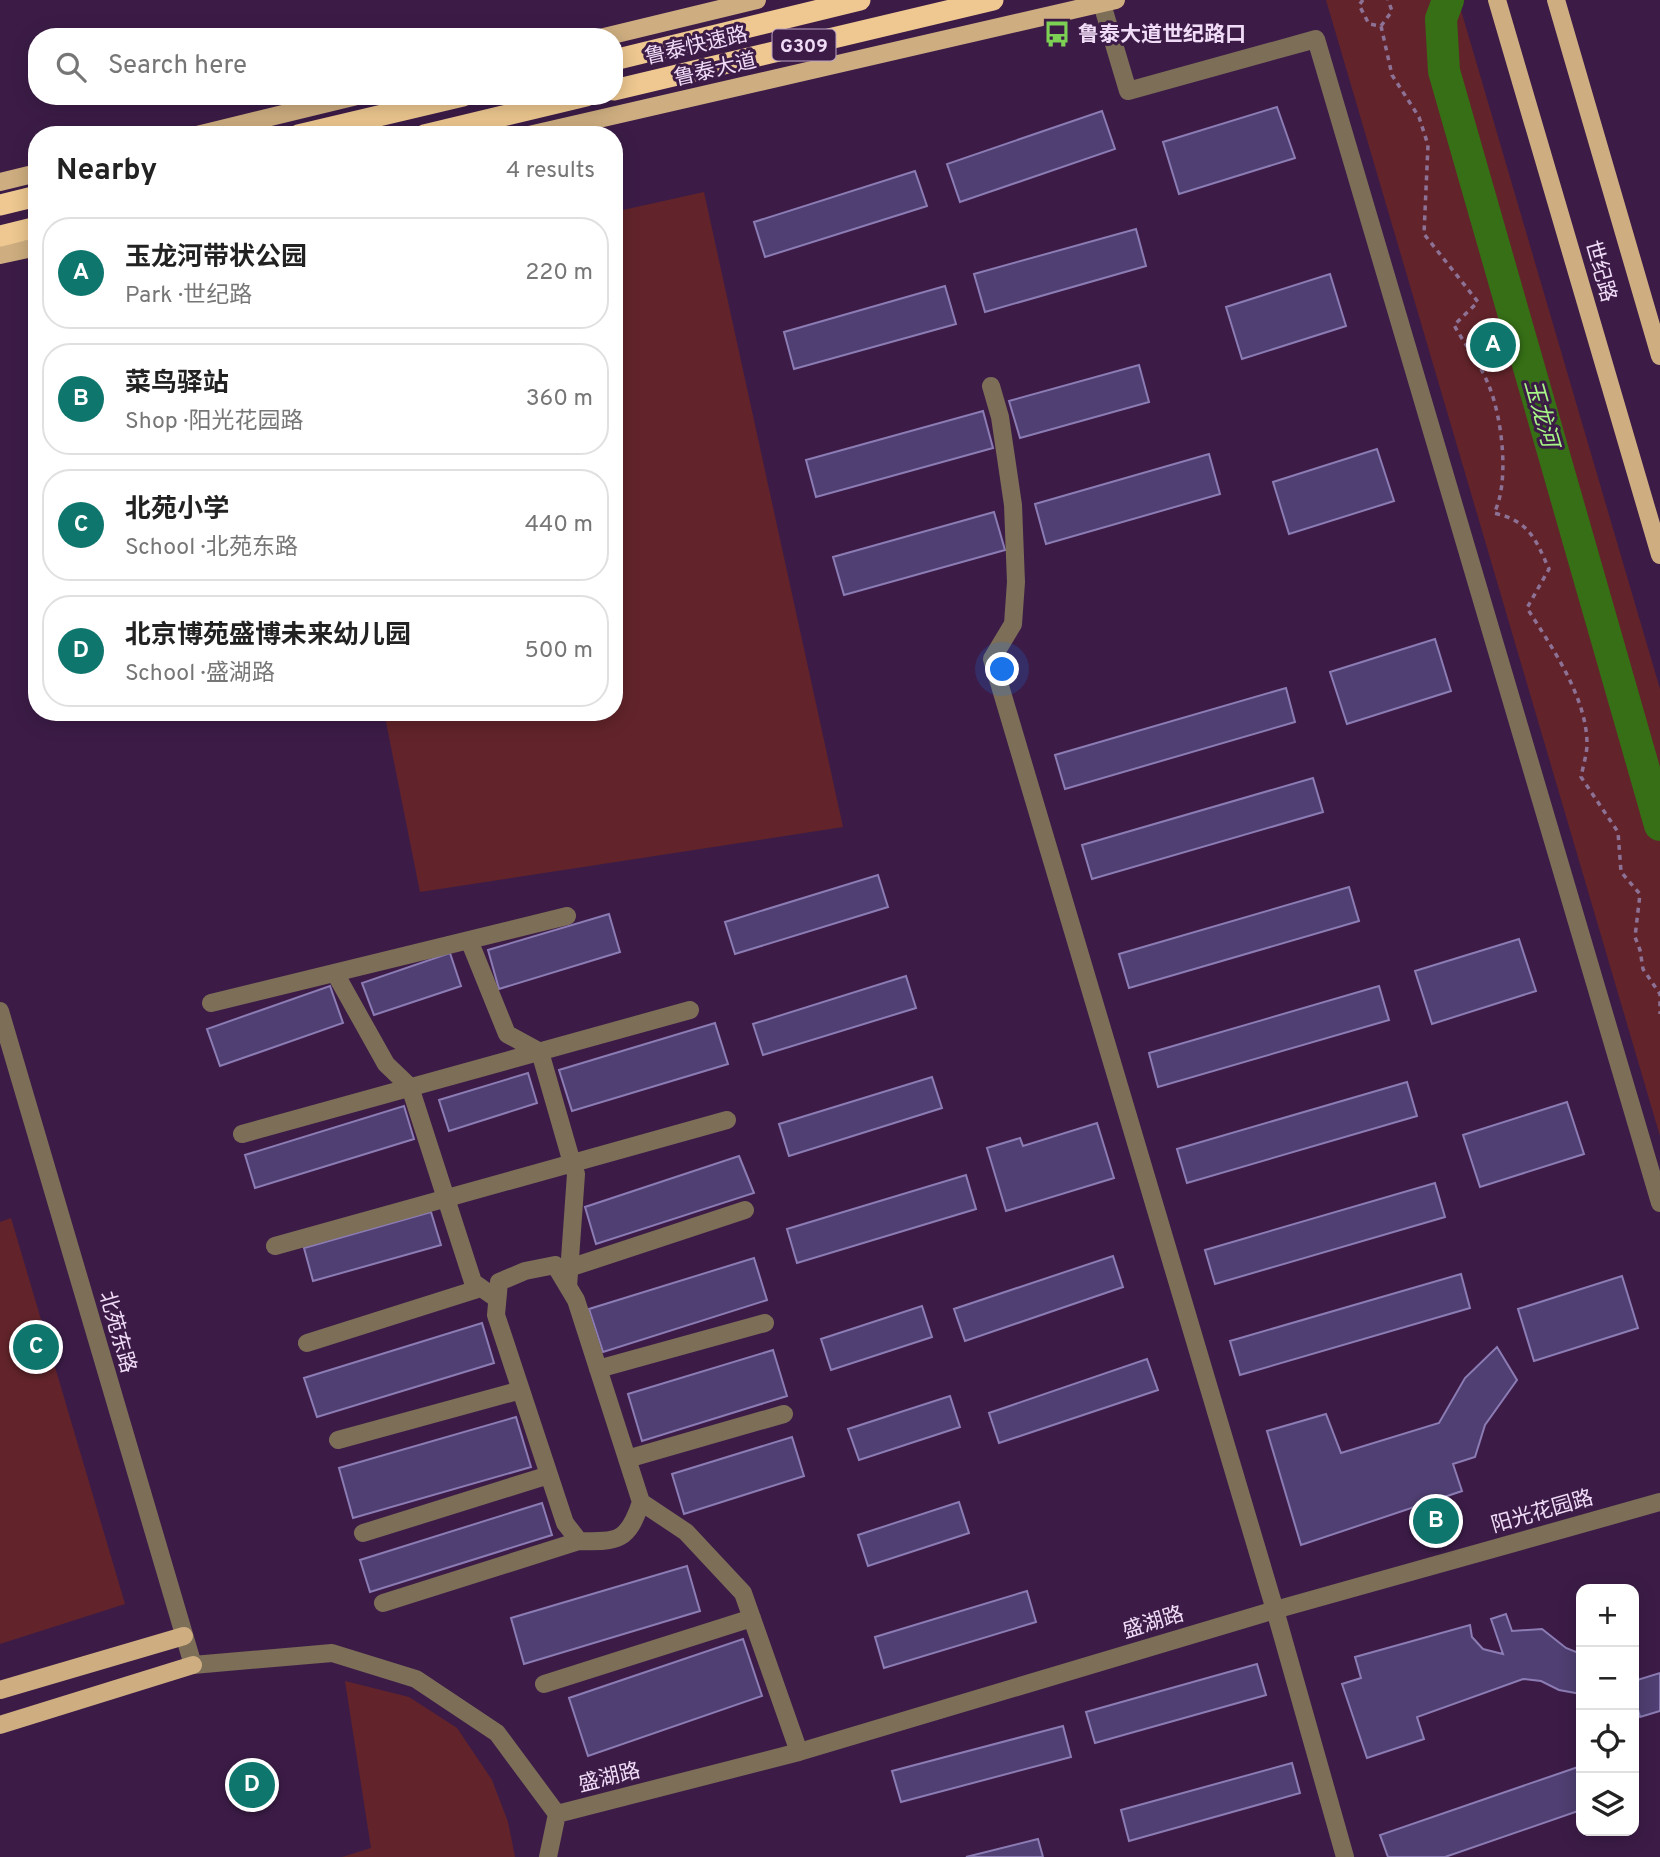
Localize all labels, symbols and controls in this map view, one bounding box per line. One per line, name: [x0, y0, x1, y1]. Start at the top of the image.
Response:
bus stop icon: 鲁泰大道世纪路口: [1042, 19, 1072, 49]
street label: 鲁泰快速路: [642, 21, 751, 71]
place label: 鲁泰大道世纪路口: [1078, 22, 1246, 49]
search box: [28, 28, 623, 105]
road number: G309: [772, 30, 836, 60]
icon: search: [52, 48, 90, 86]
street label: 鲁泰大道: [671, 48, 759, 93]
text: Search here: [108, 50, 247, 83]
text: Nearby: [56, 153, 157, 190]
text: 4 results: [506, 157, 595, 186]
street label: 世纪路: [1578, 237, 1621, 305]
text: 玉龙河带状公园: [125, 242, 307, 275]
text: A: [73, 259, 89, 288]
text: 220 m: [525, 259, 593, 288]
text: Park · 世纪路: [125, 282, 252, 311]
pin: A: [1470, 319, 1516, 371]
text: 菜鸟驿站: [125, 368, 229, 401]
water label: 玉龙河: [1516, 377, 1564, 455]
text: B: [73, 385, 89, 414]
text: 360 m: [526, 385, 593, 414]
text: Shop · 阳光花园路: [125, 408, 304, 437]
text: 北苑小学: [125, 494, 229, 527]
text: C: [74, 511, 88, 540]
text: 440 m: [525, 511, 593, 540]
text: School · 北苑东路: [125, 534, 298, 563]
text: 北京博苑盛博未来幼儿园: [125, 620, 411, 653]
text: D: [73, 637, 89, 666]
text: 500 m: [525, 637, 593, 666]
your location: [985, 652, 1019, 686]
text: School · 盛湖路: [125, 660, 275, 689]
street label: 北苑东路: [92, 1288, 141, 1377]
pin: C: [13, 1321, 59, 1373]
street label: 阳光花园路: [1488, 1485, 1597, 1540]
pin: B: [1413, 1495, 1459, 1547]
map controls: [1576, 1584, 1639, 1836]
button: +: [1576, 1584, 1639, 1647]
street label: 盛湖路: [1119, 1601, 1188, 1646]
button: −: [1576, 1647, 1639, 1710]
button: locate: [1576, 1710, 1639, 1773]
street label: 盛湖路: [576, 1758, 643, 1799]
pin: D: [229, 1759, 275, 1811]
button: layers: [1576, 1773, 1639, 1836]

